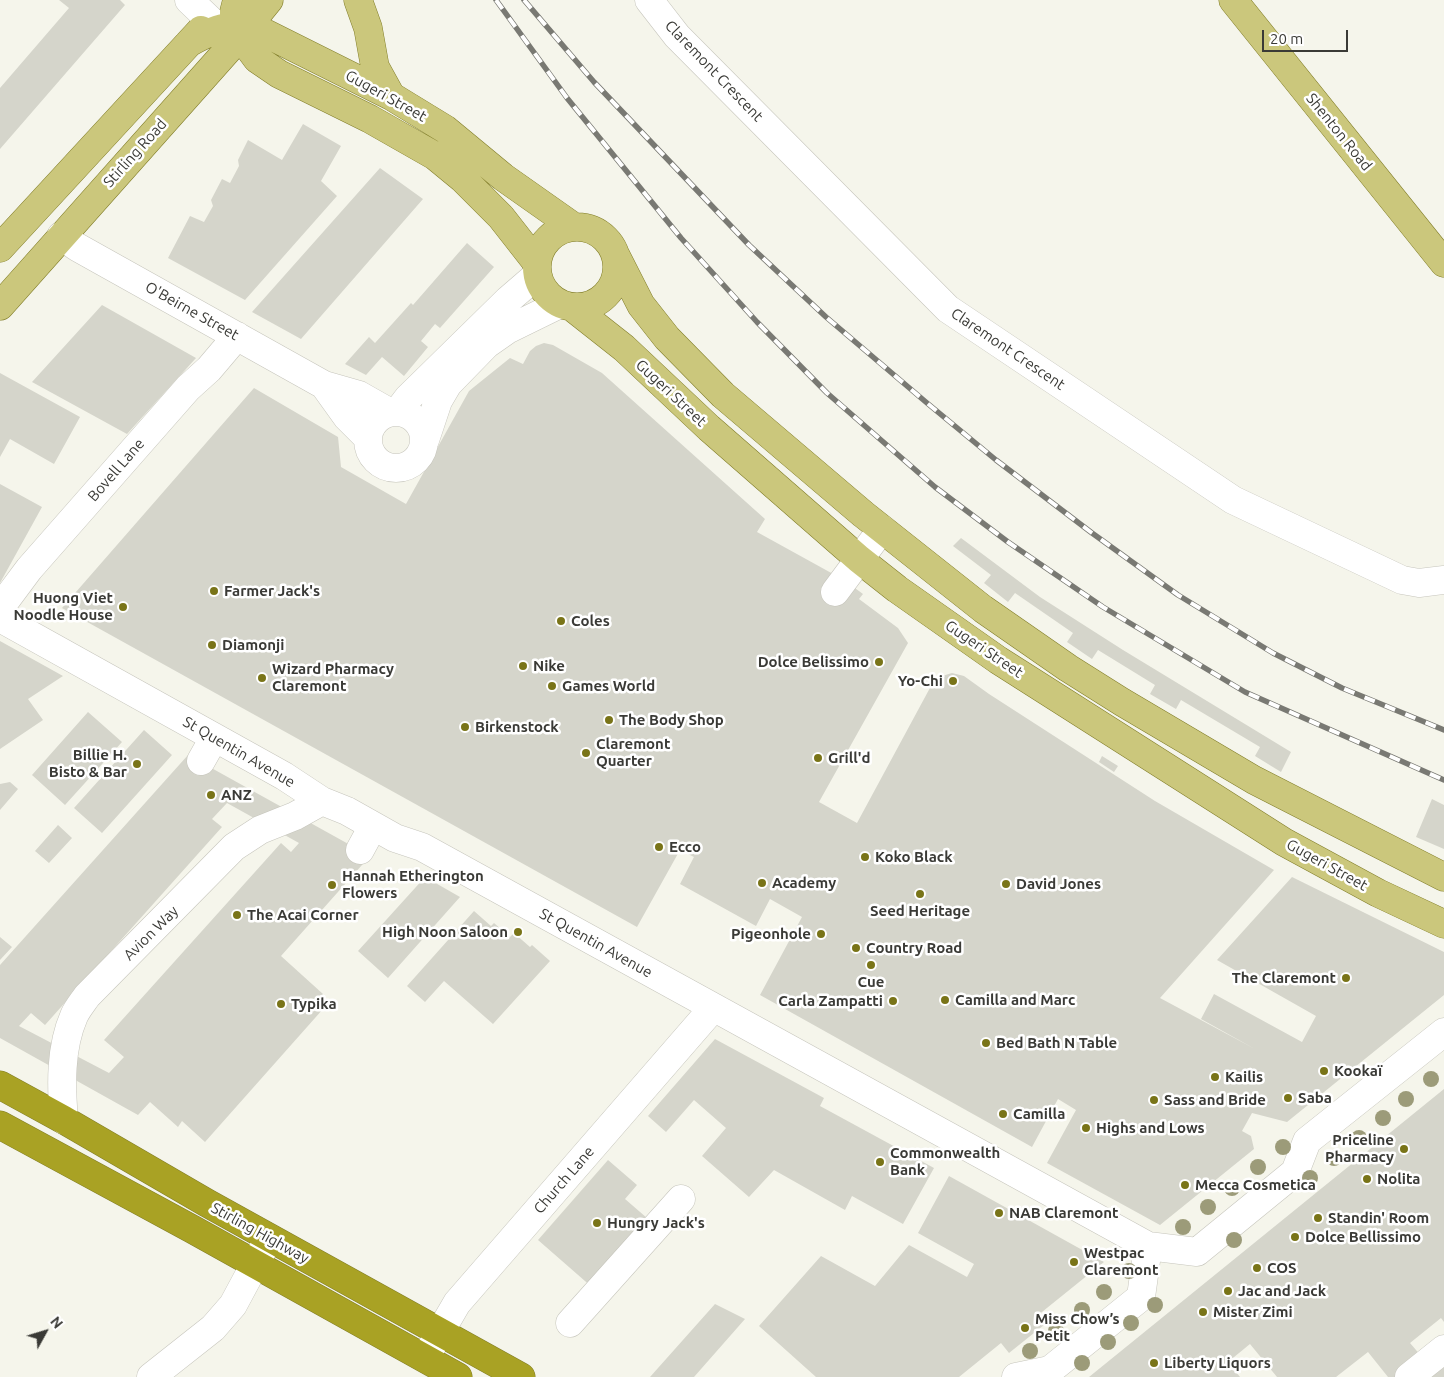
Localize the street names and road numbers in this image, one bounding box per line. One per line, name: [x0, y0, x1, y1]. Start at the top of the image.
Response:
street label: Claremont Crescent: [661, 17, 767, 125]
street label: Gugeri Street: [342, 66, 430, 126]
street label: Shenton Road: [1302, 90, 1376, 174]
street label: Stirling Road: [100, 115, 170, 191]
street label: O'Beirne Street: [142, 278, 242, 344]
street label: Claremont Crescent: [948, 304, 1068, 394]
street label: Gugeri Street: [632, 356, 710, 430]
street label: Bovell Lane: [84, 435, 148, 505]
street label: Gugeri Street: [942, 616, 1026, 682]
street label: St Quentin Avenue: [180, 713, 298, 791]
street label: Gugeri Street: [1283, 835, 1371, 895]
street label: Avion Way: [120, 902, 182, 964]
street label: St Quentin Avenue: [536, 905, 656, 981]
street label: Church Lane: [530, 1143, 598, 1217]
street label: Stirling Highway: [208, 1199, 312, 1267]

